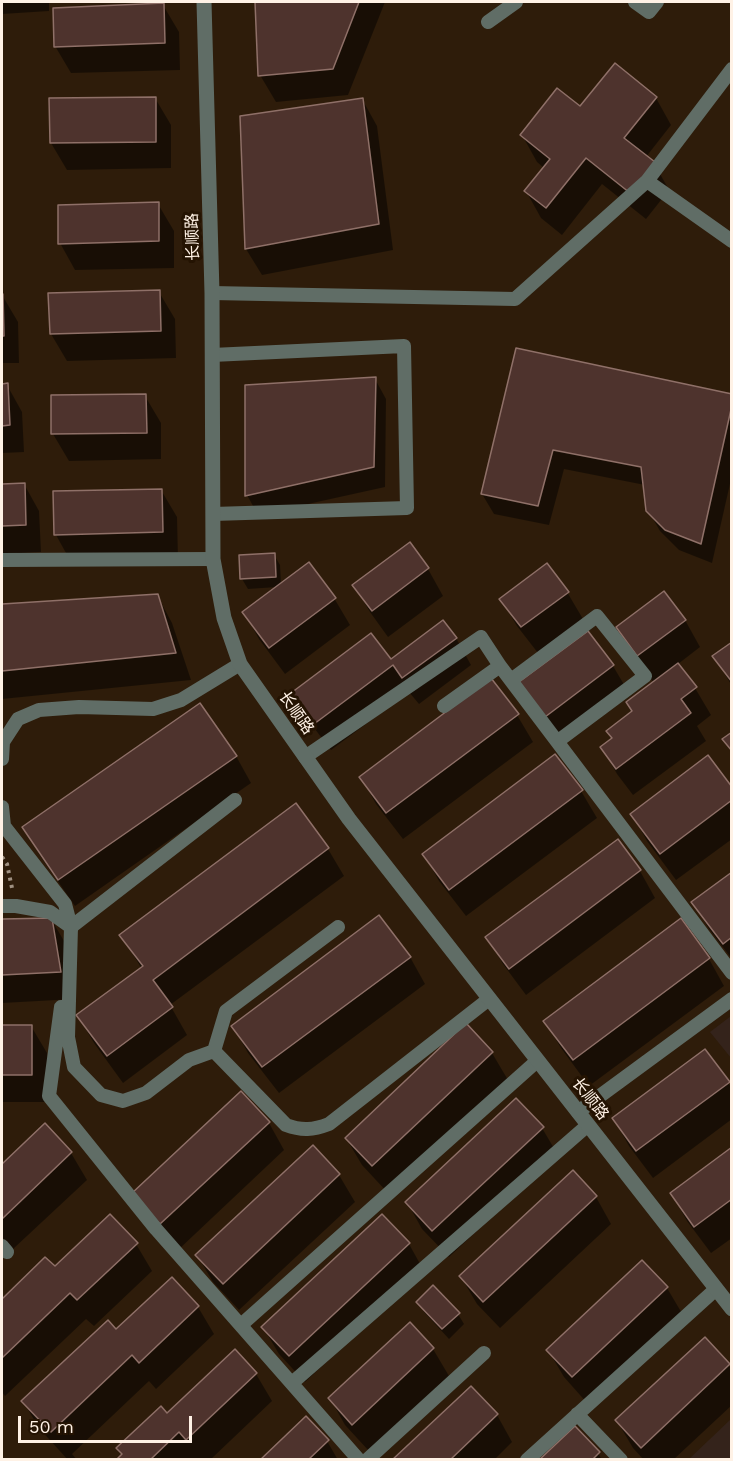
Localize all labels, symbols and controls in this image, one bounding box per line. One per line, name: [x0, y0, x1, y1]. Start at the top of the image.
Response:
street label: 长顺路: [183, 213, 203, 261]
street label: 长顺路: [274, 688, 318, 738]
street label: 长顺路: [568, 1074, 612, 1124]
scale bar: [21, 1404, 195, 1442]
text: 50 m: [29, 1416, 74, 1437]

